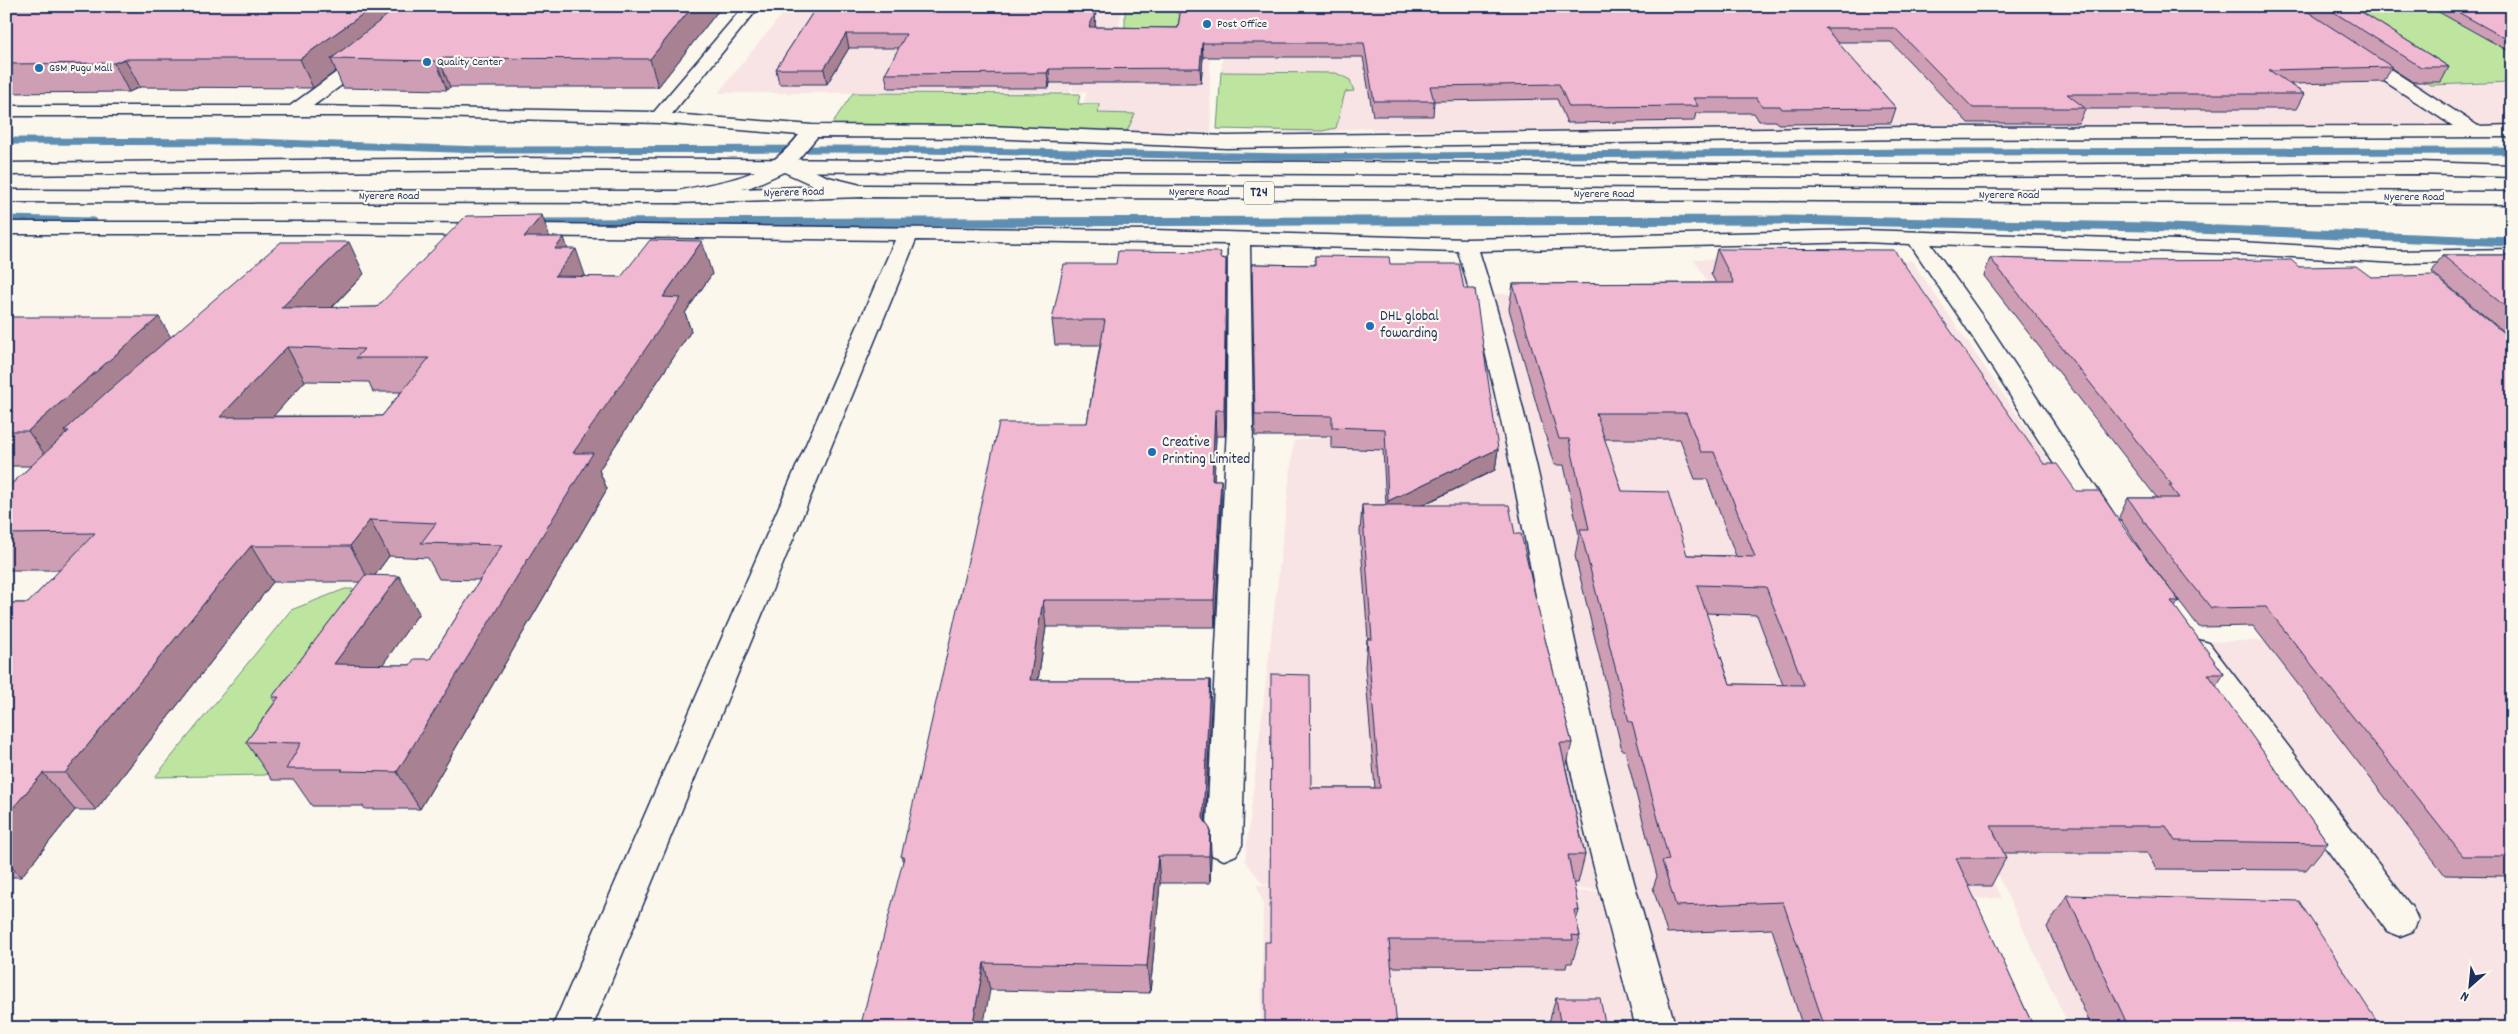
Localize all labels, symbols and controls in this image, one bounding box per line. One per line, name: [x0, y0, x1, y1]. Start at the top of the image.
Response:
place label: Post Office: [1217, 16, 1267, 33]
marker: Post Office: [1201, 18, 1213, 30]
place label: Quality Center: [437, 54, 503, 71]
marker: Quality Center: [421, 56, 433, 68]
place label: GSM Pugu Mall: [49, 60, 112, 77]
marker: GSM Pugu Mall: [33, 62, 45, 74]
road number: T24: [1244, 182, 1274, 204]
street label: Nyerere Road: [763, 183, 825, 203]
street label: Nyerere Road: [1169, 184, 1229, 201]
street label: Nyerere Road: [1574, 186, 1634, 203]
street label: Nyerere Road: [1979, 187, 2039, 204]
street label: Nyerere Road: [359, 188, 419, 205]
street label: Nyerere Road: [2384, 189, 2444, 206]
place label: DHL global fowarding: [1380, 306, 1439, 345]
marker: DHL global fowarding: [1364, 320, 1376, 332]
place label: Creative Printing Limited: [1162, 432, 1250, 471]
marker: Creative Printing Limited: [1146, 446, 1158, 458]
north arrow: [2446, 962, 2496, 1012]
text: N: [2457, 985, 2473, 1006]

